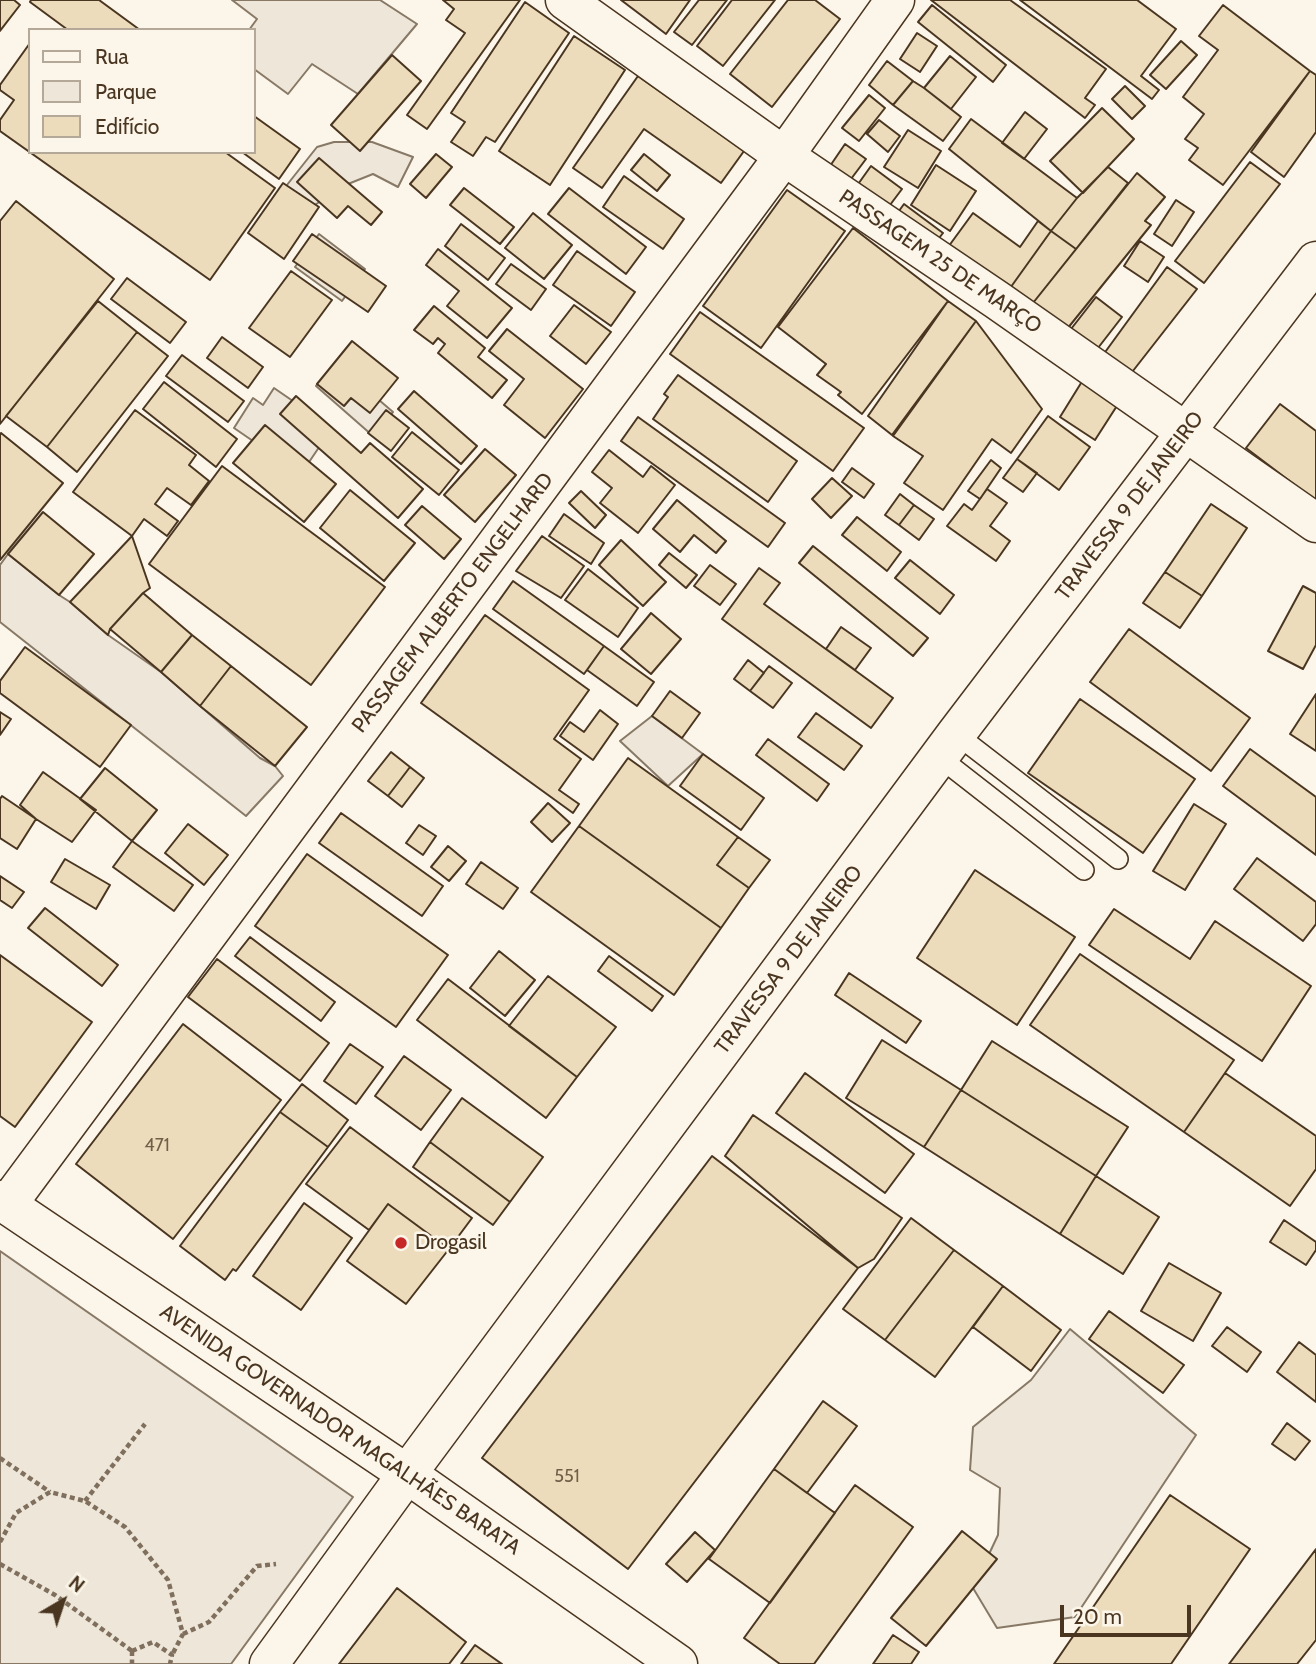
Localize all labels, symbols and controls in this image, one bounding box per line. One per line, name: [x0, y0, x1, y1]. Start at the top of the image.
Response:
legend: [28, 28, 256, 154]
text: Rua: [95, 44, 129, 69]
text: Parque: [95, 79, 157, 104]
text: Edifício: [95, 114, 159, 139]
street label: PASSAGEM 25 DE MARÇO: [834, 185, 1046, 339]
street label: TRAVESSA 9 DE JANEIRO: [1051, 407, 1209, 605]
street label: PASSAGEM ALBERTO ENGELHARD: [347, 468, 559, 738]
street label: TRAVESSA 9 DE JANEIRO: [710, 861, 868, 1059]
house number: 471: [144, 1135, 170, 1157]
place label: Drogasil: [415, 1230, 487, 1256]
marker: Drogasil: [393, 1235, 409, 1251]
street label: AVENIDA GOVERNADOR MAGALHÃES BARATA: [155, 1299, 525, 1561]
house number: 551: [554, 1466, 580, 1488]
north arrow: [28, 1566, 98, 1636]
text: N: [64, 1571, 89, 1597]
scale bar: [1064, 1590, 1195, 1634]
text: 20 m: [1073, 1604, 1122, 1629]

